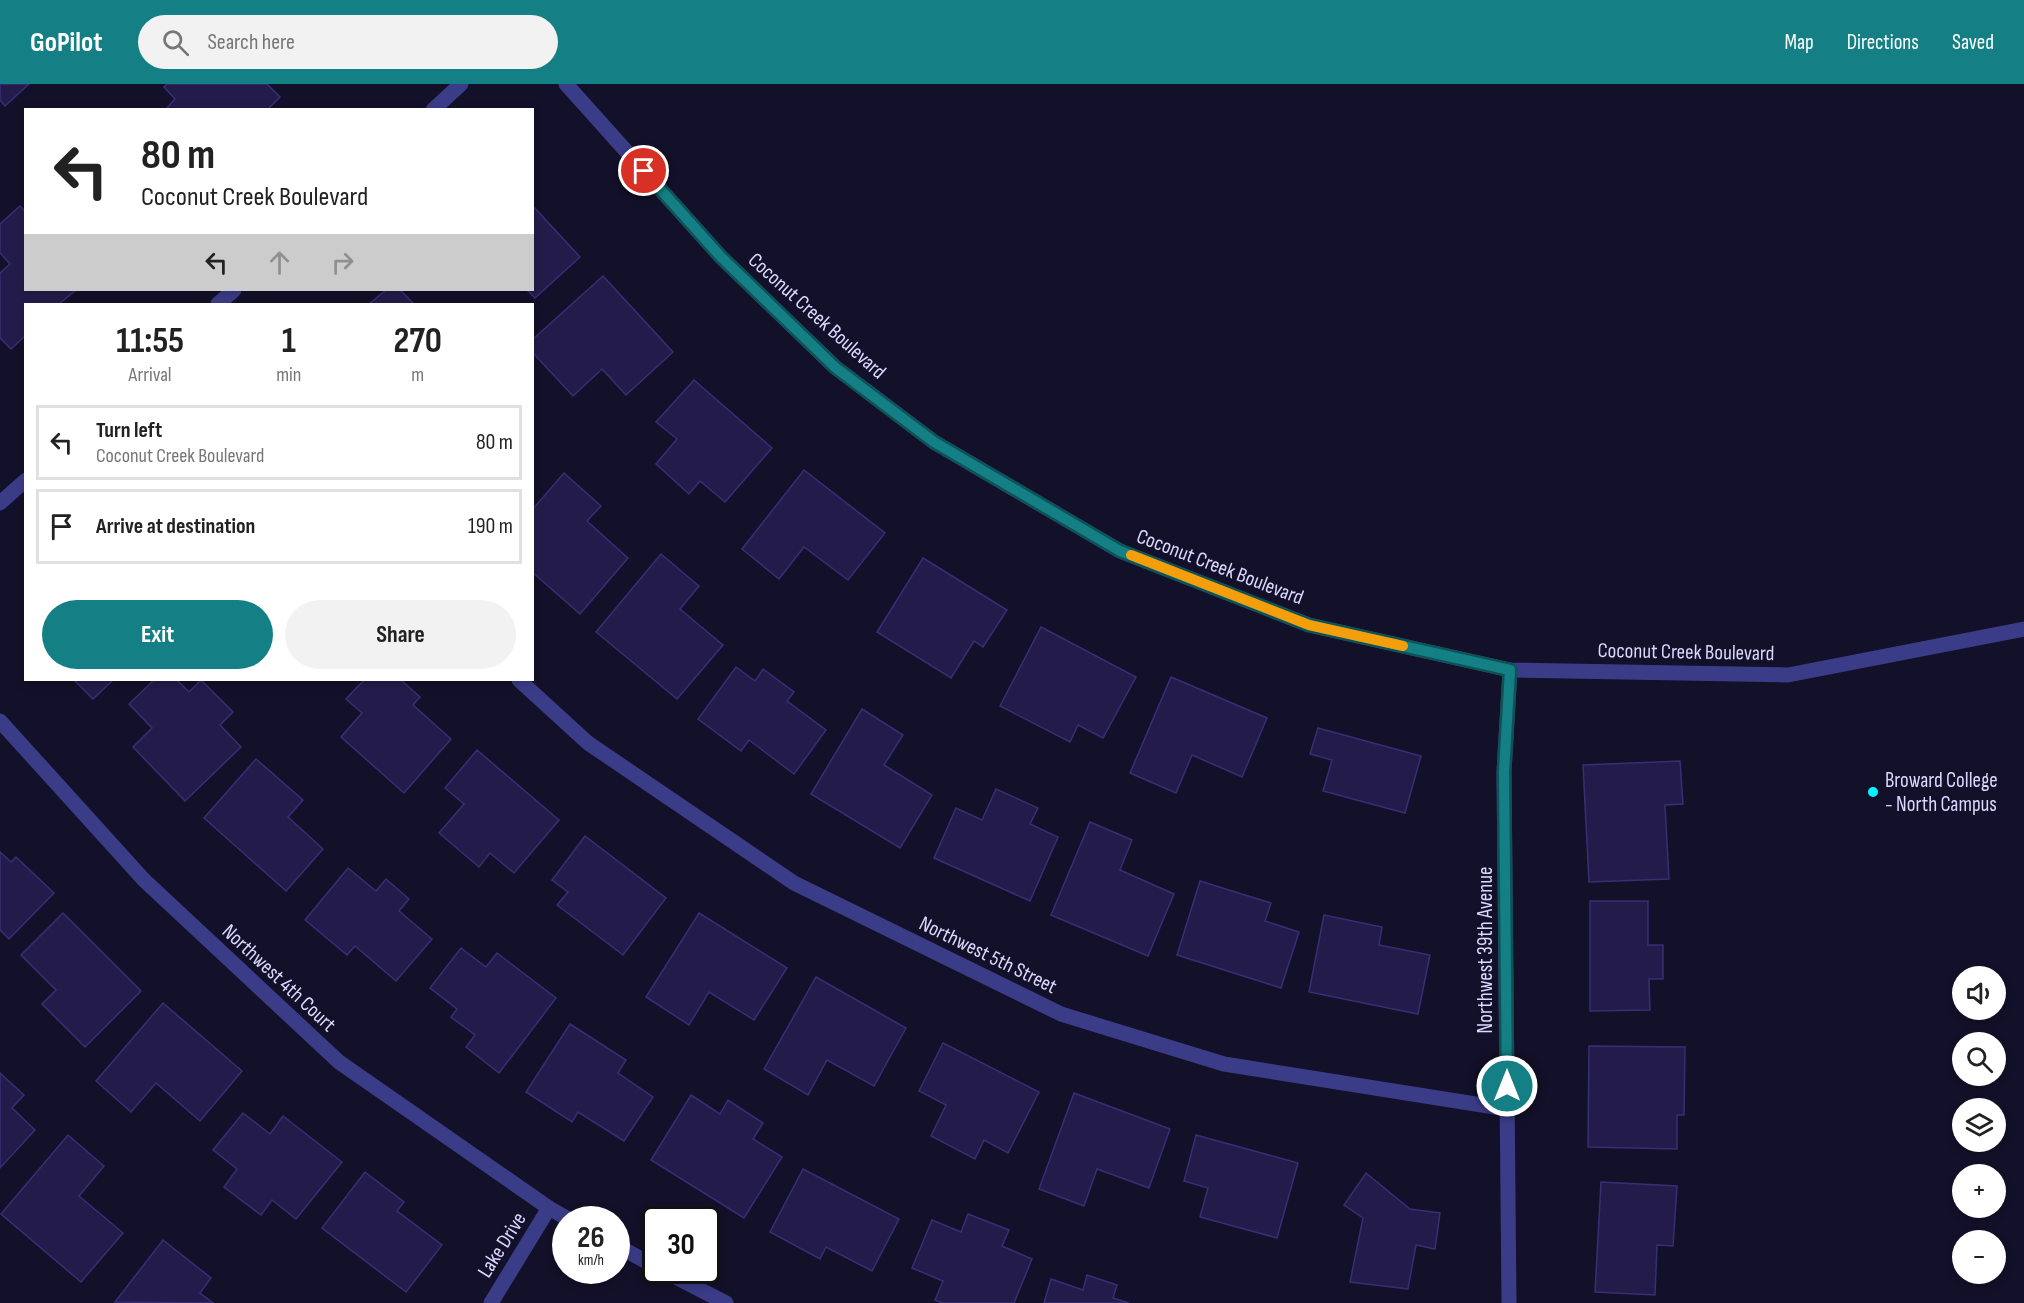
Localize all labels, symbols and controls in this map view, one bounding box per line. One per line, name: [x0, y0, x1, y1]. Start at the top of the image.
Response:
search box: [138, 15, 558, 69]
text: GoPilot: [30, 26, 102, 59]
icon: search: [159, 26, 192, 59]
text: Search here: [207, 29, 295, 56]
text: Map: [1784, 30, 1814, 55]
text: Directions: [1847, 30, 1919, 55]
text: Saved: [1952, 30, 1994, 55]
text: 80 m: [141, 130, 215, 181]
icon: left: [42, 132, 120, 210]
pin: [618, 145, 669, 196]
icon: arrive: [627, 154, 660, 187]
text: Coconut Creek Boulevard: [141, 181, 368, 213]
icon: left: [200, 246, 233, 279]
icon: ahead: [263, 246, 296, 279]
icon: right: [326, 246, 359, 279]
street label: Coconut Creek Boulevard: [743, 248, 891, 384]
text: 11:55: [116, 320, 184, 363]
text: 1: [282, 320, 296, 363]
text: 270: [393, 320, 442, 363]
text: Arrival: [129, 363, 172, 387]
text: min: [276, 363, 301, 387]
text: m: [411, 363, 424, 387]
text: Turn left: [96, 417, 162, 444]
icon: left: [45, 426, 78, 459]
text: 80 m: [476, 429, 513, 456]
text: Coconut Creek Boulevard: [96, 444, 264, 468]
icon: arrive: [45, 510, 78, 543]
text: Arrive at destination: [96, 513, 255, 540]
text: 190 m: [468, 513, 513, 540]
street label: Coconut Creek Boulevard: [1133, 524, 1307, 610]
button: Exit: [42, 600, 273, 669]
button: Share: [285, 600, 516, 669]
street label: Coconut Creek Boulevard: [1597, 638, 1775, 666]
place label: Broward College - North Campus: [1885, 768, 1998, 817]
marker: Broward College - North Campus: [1866, 785, 1880, 799]
street label: Northwest 39th Avenue: [1473, 867, 1498, 1033]
street label: Northwest 5th Street: [915, 911, 1061, 999]
street label: Northwest 4th Court: [217, 919, 341, 1037]
map controls: [1952, 966, 2006, 1284]
button: sound: [1952, 966, 2006, 1020]
button: search: [1952, 1032, 2006, 1086]
position arrow: [1475, 1054, 1539, 1118]
button: layers: [1952, 1098, 2006, 1152]
button: +: [1952, 1164, 2006, 1218]
speed limit sign: 30: [642, 1206, 720, 1284]
street label: Lake Drive: [472, 1208, 532, 1282]
text: 26: [577, 1220, 605, 1256]
button: −: [1952, 1230, 2006, 1284]
text: km/h: [578, 1251, 604, 1270]

